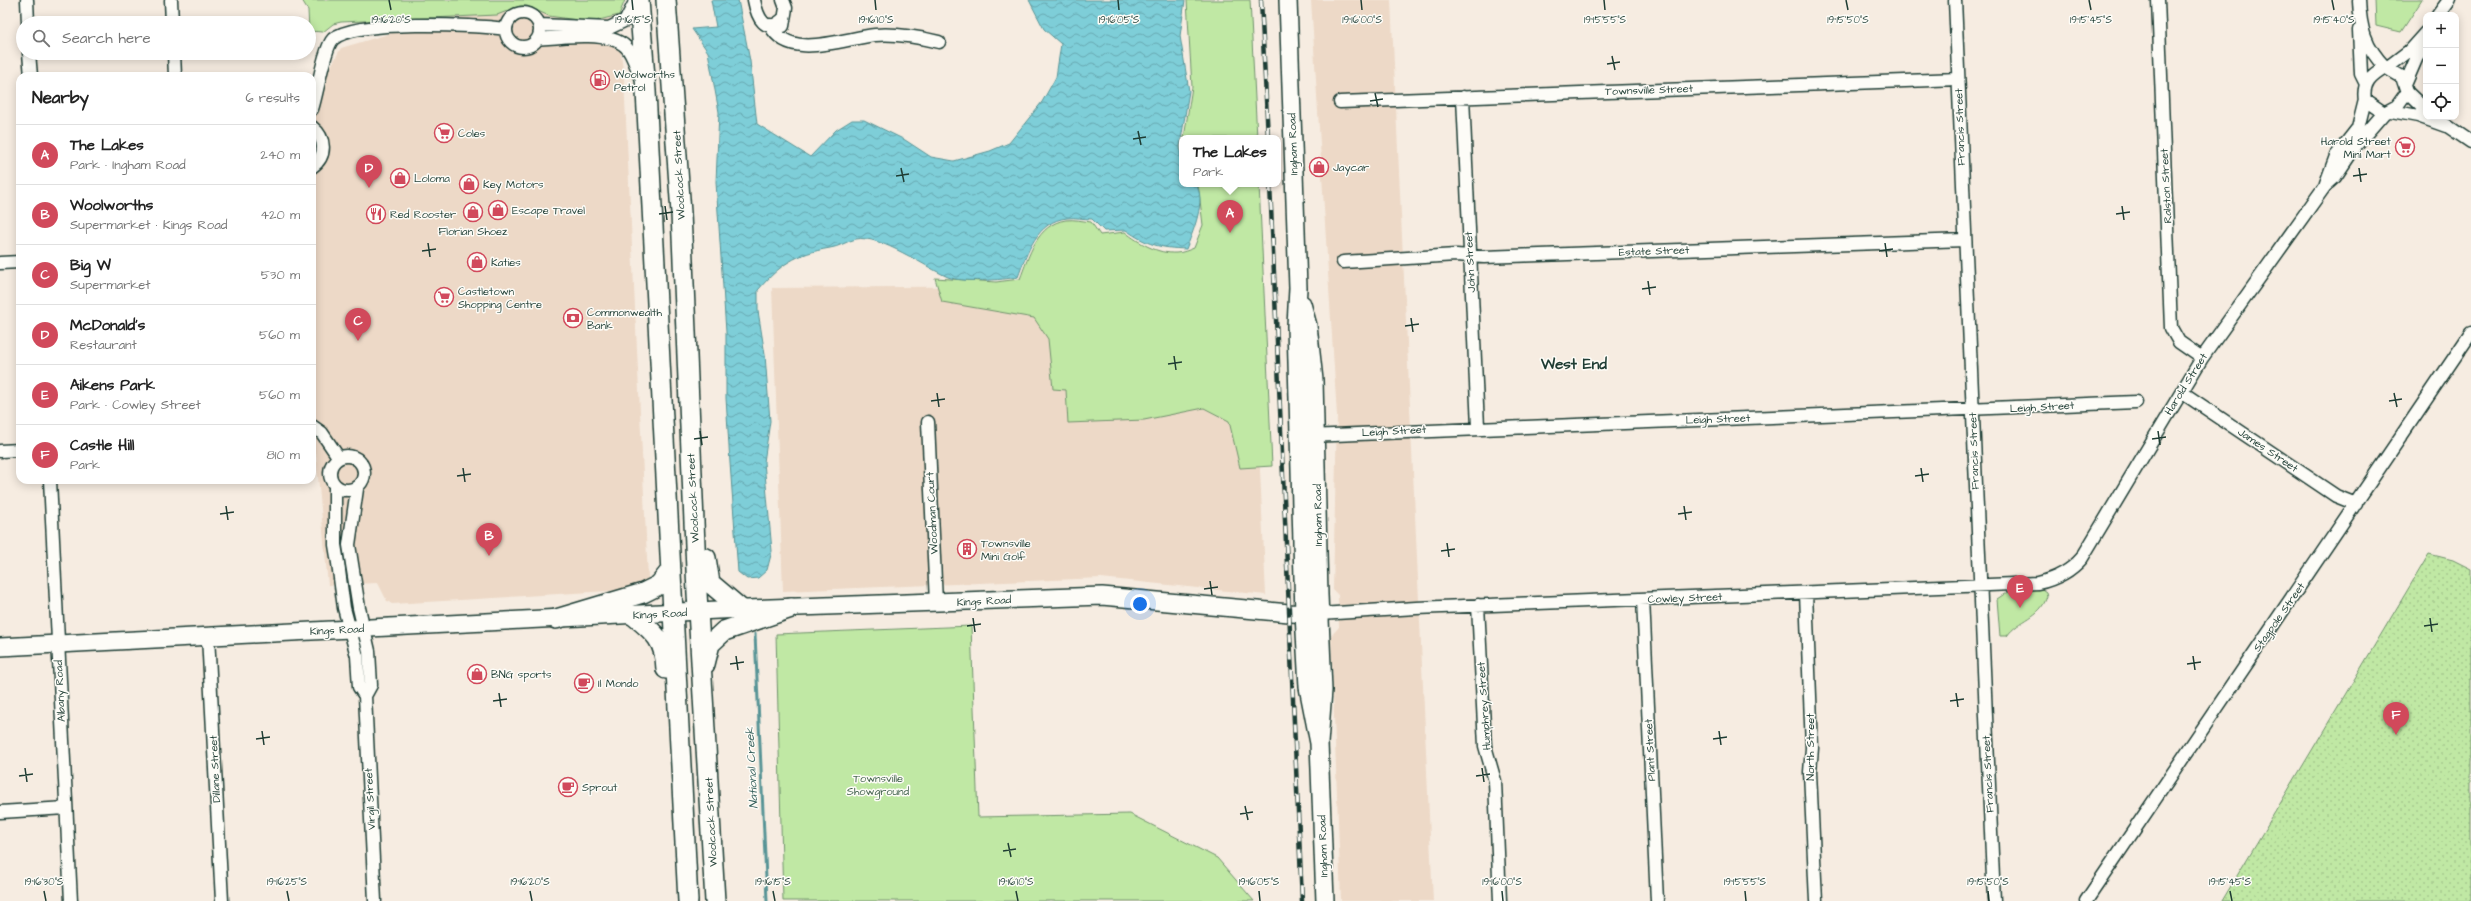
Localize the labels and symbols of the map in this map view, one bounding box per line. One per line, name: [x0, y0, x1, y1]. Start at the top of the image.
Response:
text: 19°16'20"S: [371, 13, 411, 27]
text: 19°16'15"S: [615, 13, 651, 27]
text: 19°16'10"S: [859, 13, 894, 27]
text: 19°16'05"S: [1099, 13, 1140, 27]
text: 19°16'00"S: [1342, 13, 1382, 27]
text: 19°15'55"S: [1584, 13, 1627, 27]
text: 19°15'50"S: [1827, 13, 1869, 27]
text: 19°15'45"S: [2070, 13, 2112, 27]
text: 19°15'40"S: [2313, 13, 2355, 27]
place label: Woolworths Petrol: [614, 67, 675, 95]
fuel station icon: Woolworths Petrol: [589, 69, 611, 91]
street label: Townsville Street: [1605, 81, 1694, 99]
street label: Francis Street: [1951, 88, 1969, 166]
street label: Ingham Road: [1284, 112, 1303, 175]
supermarket icon: Coles: [433, 122, 455, 144]
place label: Coles: [458, 126, 486, 141]
street label: Woolcock Street: [669, 129, 689, 220]
place label: Harold Street Mini Mart: [2321, 134, 2392, 162]
supermarket icon: Harold Street Mini Mart: [2394, 136, 2416, 158]
street label: Ralston Street: [2157, 148, 2175, 224]
pin: D: [356, 155, 382, 188]
shop icon: Jaycar: [1308, 156, 1330, 178]
place label: Jaycar: [1333, 160, 1369, 176]
shop icon: Loloma: [389, 167, 411, 189]
place label: Loloma: [414, 171, 450, 186]
shop icon: Key Motors: [458, 173, 480, 195]
place label: Key Motors: [483, 177, 544, 193]
shop icon: Escape Travel: [487, 199, 509, 221]
pin: A: [1217, 200, 1243, 233]
shop icon: Florian Shoez: [462, 201, 484, 223]
restaurant icon: Red Rooster: [365, 203, 387, 225]
place label: Escape Travel: [512, 203, 585, 218]
place label: Red Rooster: [390, 207, 456, 222]
place label: Florian Shoez: [439, 224, 508, 239]
street label: John Street: [1461, 230, 1479, 293]
street label: Estate Street: [1618, 242, 1690, 260]
shop icon: Katies: [466, 251, 488, 273]
place label: Katies: [491, 255, 521, 270]
place label: Castletown Shopping Centre: [458, 284, 542, 313]
supermarket icon: Castletown Shopping Centre: [433, 286, 455, 308]
place label: Commonwealth Bank: [587, 305, 662, 333]
bank icon: Commonwealth Bank: [562, 307, 584, 329]
pin: C: [345, 308, 371, 341]
street label: Harold Street: [2161, 350, 2211, 418]
district label: West End: [1540, 354, 1607, 375]
street label: Leigh Street: [2009, 398, 2075, 417]
street label: Leigh Street: [1685, 410, 1751, 429]
street label: Francis Street: [1965, 412, 1983, 490]
street label: Leigh Street: [1361, 422, 1427, 441]
street label: James Street: [2235, 424, 2302, 476]
street label: Woolcock Street: [683, 452, 703, 543]
street label: Woodman Court: [922, 471, 942, 555]
street label: Ingham Road: [1310, 483, 1327, 546]
pin: B: [476, 523, 502, 556]
place label: Townsville Mini Golf: [981, 536, 1031, 564]
building icon: Townsville Mini Golf: [956, 538, 978, 560]
pin: E: [2007, 575, 2033, 608]
street label: Stagpole Street: [2250, 579, 2310, 655]
street label: Cowley Street: [1647, 589, 1723, 608]
street label: Kings Road: [956, 592, 1012, 611]
your location: [1130, 594, 1150, 614]
street label: Kings Road: [632, 605, 688, 624]
street label: Kings Road: [309, 621, 365, 640]
street label: Albany Road: [51, 659, 70, 722]
street label: Humphrey Street: [1473, 661, 1496, 751]
shop icon: BNG sports: [466, 663, 488, 685]
place label: BNG sports: [491, 667, 552, 682]
cafe icon: Il Mondo: [573, 672, 595, 694]
place label: Il Mondo: [598, 676, 639, 691]
pin: F: [2383, 702, 2409, 735]
street label: North Street: [1803, 713, 1818, 781]
street label: Plant Street: [1641, 718, 1659, 782]
water label: National Creek: [741, 726, 763, 809]
street label: Dillane Street: [206, 734, 224, 803]
street label: Francis Street: [1978, 734, 1998, 813]
street label: Virgil Street: [361, 767, 380, 830]
park label: Townsville Showground: [847, 771, 909, 800]
cafe icon: Sprout: [557, 776, 579, 798]
street label: Woolcock Street: [701, 776, 721, 867]
place label: Sprout: [582, 780, 618, 795]
street label: Ingham Road: [1314, 814, 1333, 877]
text: 19°16'30"S: [25, 875, 64, 889]
text: 19°16'25"S: [267, 875, 308, 889]
text: 19°16'20"S: [510, 875, 550, 889]
text: 19°16'15"S: [755, 875, 791, 889]
text: 19°16'10"S: [999, 875, 1034, 889]
text: 19°16'05"S: [1239, 875, 1280, 889]
text: 19°16'00"S: [1482, 875, 1522, 889]
text: 19°15'55"S: [1724, 875, 1767, 889]
text: 19°15'50"S: [1967, 875, 2009, 889]
text: 19°15'45"S: [2209, 875, 2251, 889]

